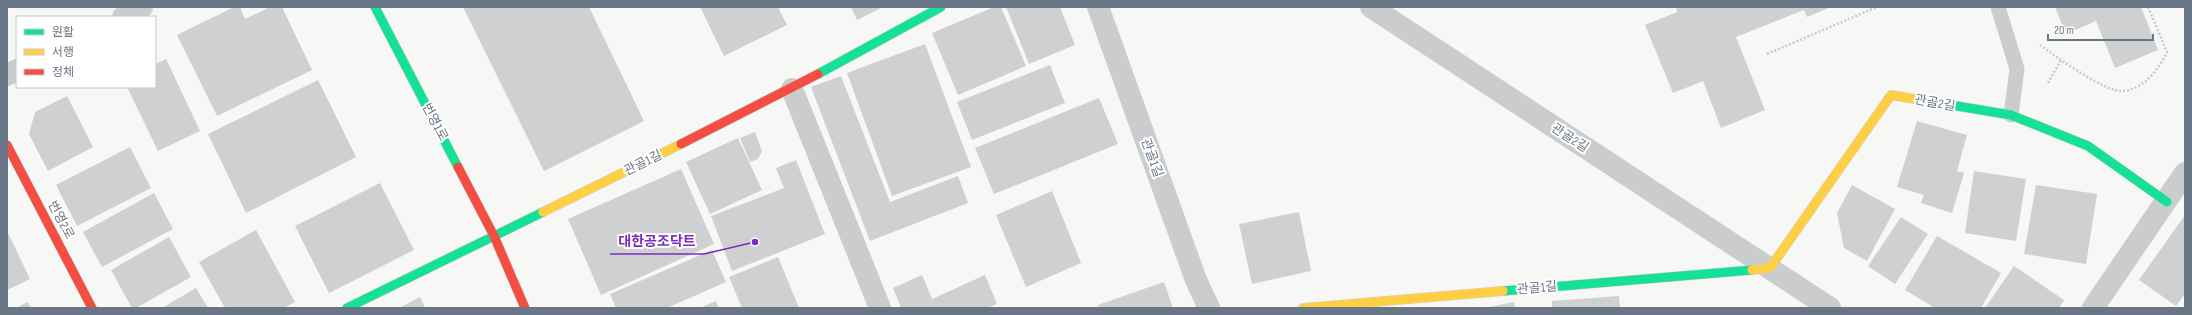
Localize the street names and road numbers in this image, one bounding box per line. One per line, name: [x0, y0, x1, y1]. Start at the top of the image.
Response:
street label: 관골2길: [1913, 92, 1957, 114]
street label: 번영1로: [418, 100, 452, 144]
street label: 관골2길: [1548, 120, 1592, 156]
street label: 관골1길: [1138, 136, 1166, 180]
street label: 관골1길: [621, 147, 665, 179]
street label: 번영2로: [44, 198, 78, 242]
street label: 관골1길: [1516, 278, 1558, 298]

